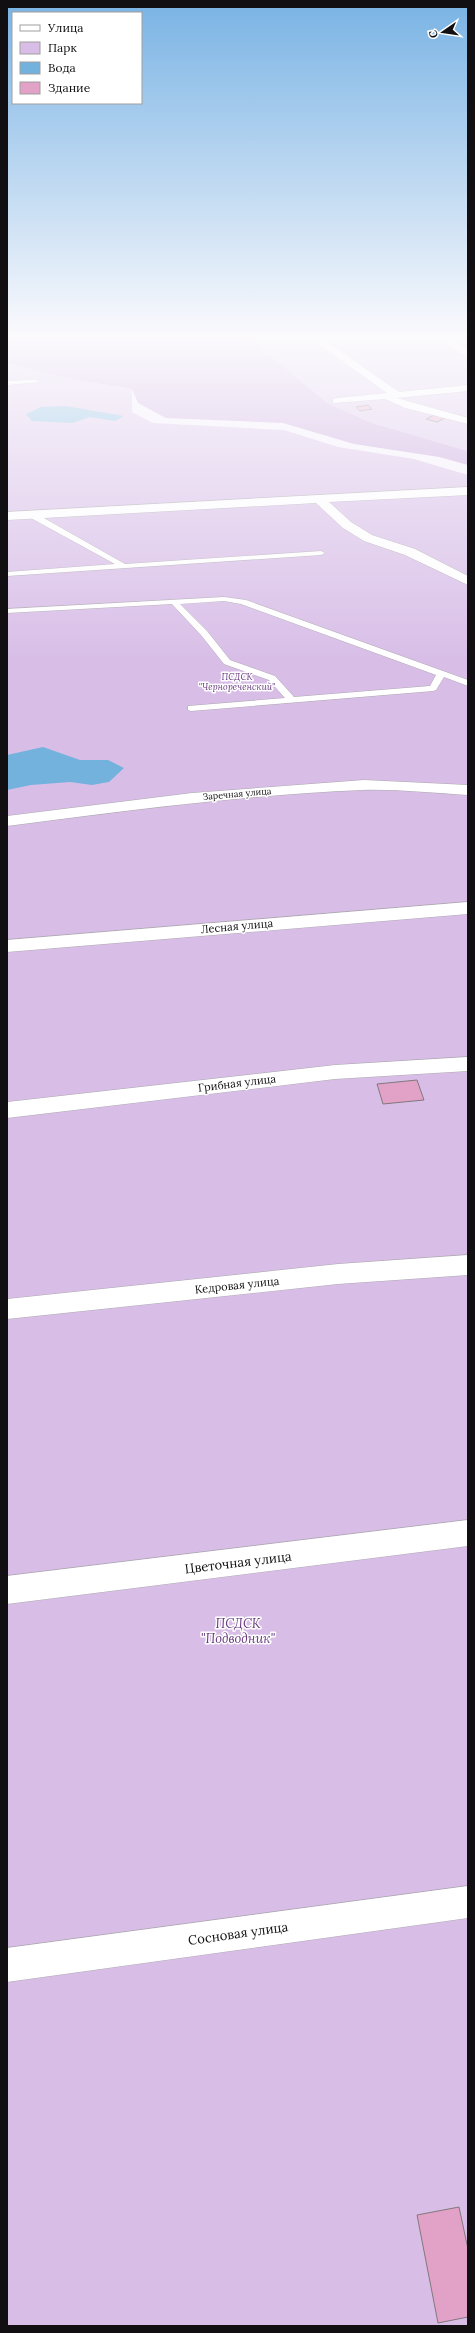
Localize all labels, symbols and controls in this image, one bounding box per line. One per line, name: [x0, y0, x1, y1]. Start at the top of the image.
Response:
legend: [12, 12, 142, 104]
north arrow: [423, 12, 463, 52]
text: Улица: [47, 20, 84, 35]
text: С: [425, 29, 441, 40]
text: Парк: [48, 40, 77, 55]
text: Вода: [48, 60, 76, 75]
text: Здание: [48, 80, 91, 95]
park label: ПСДСК "Чернореченский": [199, 671, 275, 692]
street label: Заречная улица: [202, 785, 272, 802]
street label: Лесная улица: [200, 916, 274, 936]
street label: Грибная улица: [197, 1071, 277, 1095]
street label: Кедровая улица: [194, 1274, 280, 1296]
street label: Цветочная улица: [184, 1547, 293, 1577]
park label: ПСДСК "Подводник": [201, 1615, 276, 1647]
street label: Сосновая улица: [187, 1918, 289, 1949]

